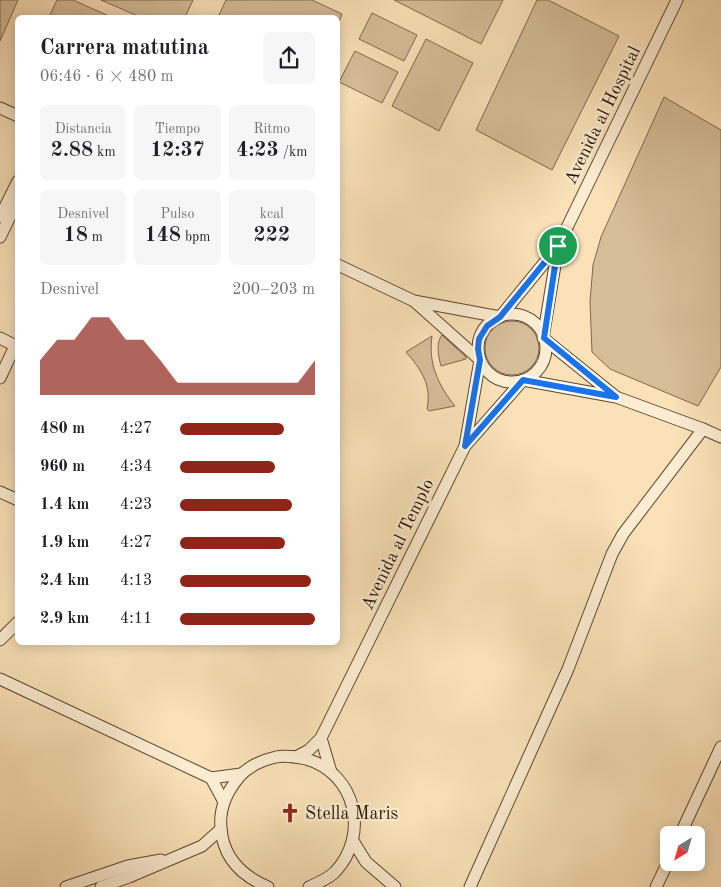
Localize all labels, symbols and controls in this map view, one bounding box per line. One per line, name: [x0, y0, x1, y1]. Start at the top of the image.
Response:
button: share: [263, 32, 315, 84]
text: Carrera matutina: [40, 37, 209, 59]
street label: Avenida al Hospital: [562, 43, 644, 187]
text: 06:46 · 6 × 480 m: [40, 69, 173, 85]
text: Distancia: [55, 122, 112, 136]
text: Tiempo: [155, 122, 200, 136]
text: Ritmo: [253, 122, 290, 136]
text: 2.88: [51, 140, 93, 161]
text: 12:37: [150, 140, 205, 161]
text: 4:23: [236, 140, 279, 161]
text: km: [93, 145, 116, 159]
text: /km: [279, 145, 307, 159]
text: Desnivel: [57, 207, 109, 221]
text: Pulso: [161, 207, 194, 221]
text: kcal: [260, 207, 284, 221]
text: 18: [63, 225, 88, 246]
text: 148: [144, 225, 181, 246]
text: 222: [254, 225, 290, 246]
pin: [537, 225, 579, 267]
text: m: [88, 230, 103, 244]
text: bpm: [181, 230, 211, 244]
icon: arrive: [544, 232, 572, 260]
text: Desnivel: [40, 282, 99, 298]
text: 200–203 m: [232, 282, 315, 298]
text: 480 m: [40, 421, 85, 437]
text: 4:27: [120, 421, 152, 437]
text: 960 m: [40, 459, 85, 475]
text: 4:34: [120, 459, 152, 475]
street label: Avenida al Templo: [358, 476, 437, 613]
text: 1.4 km: [40, 497, 89, 513]
text: 4:23: [120, 497, 152, 513]
text: 1.9 km: [40, 535, 89, 551]
text: 4:27: [120, 535, 152, 551]
text: 2.4 km: [40, 573, 89, 589]
text: 4:13: [120, 573, 152, 589]
text: 2.9 km: [40, 611, 89, 627]
text: 4:11: [120, 611, 152, 627]
church icon: Stella Maris: [279, 802, 301, 824]
place label: Stella Maris: [305, 805, 399, 823]
north arrow: [660, 826, 705, 871]
map controls: [660, 826, 705, 871]

